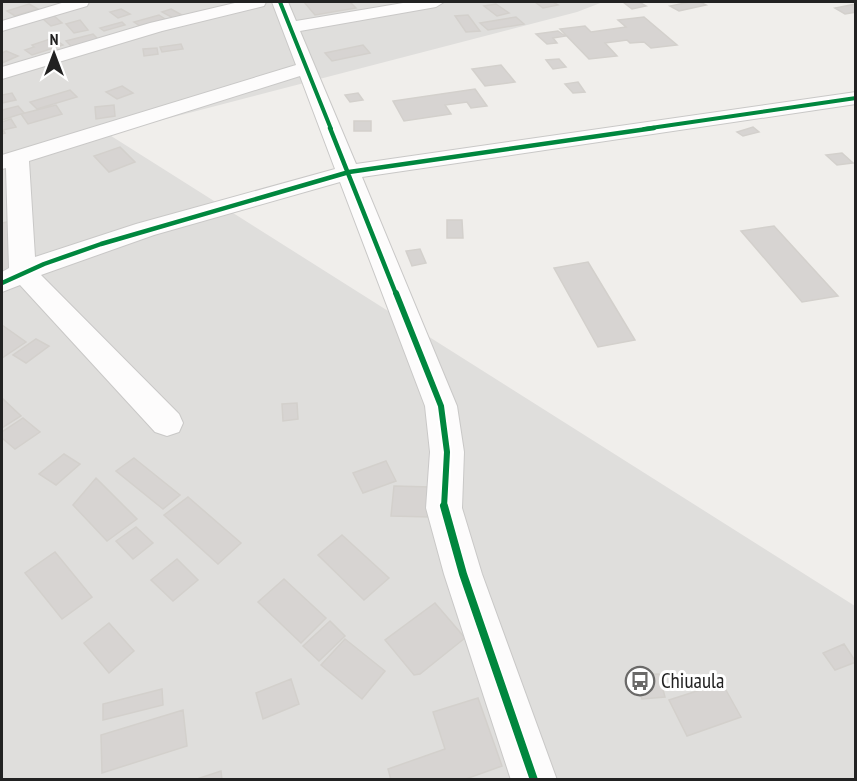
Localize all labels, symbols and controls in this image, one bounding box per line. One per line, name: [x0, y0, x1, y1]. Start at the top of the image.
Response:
north arrow: [24, 24, 84, 84]
text: N: [50, 29, 58, 49]
bus stop icon: Chiuaula: [624, 665, 656, 697]
place label: Chiuaula: [661, 667, 724, 694]

